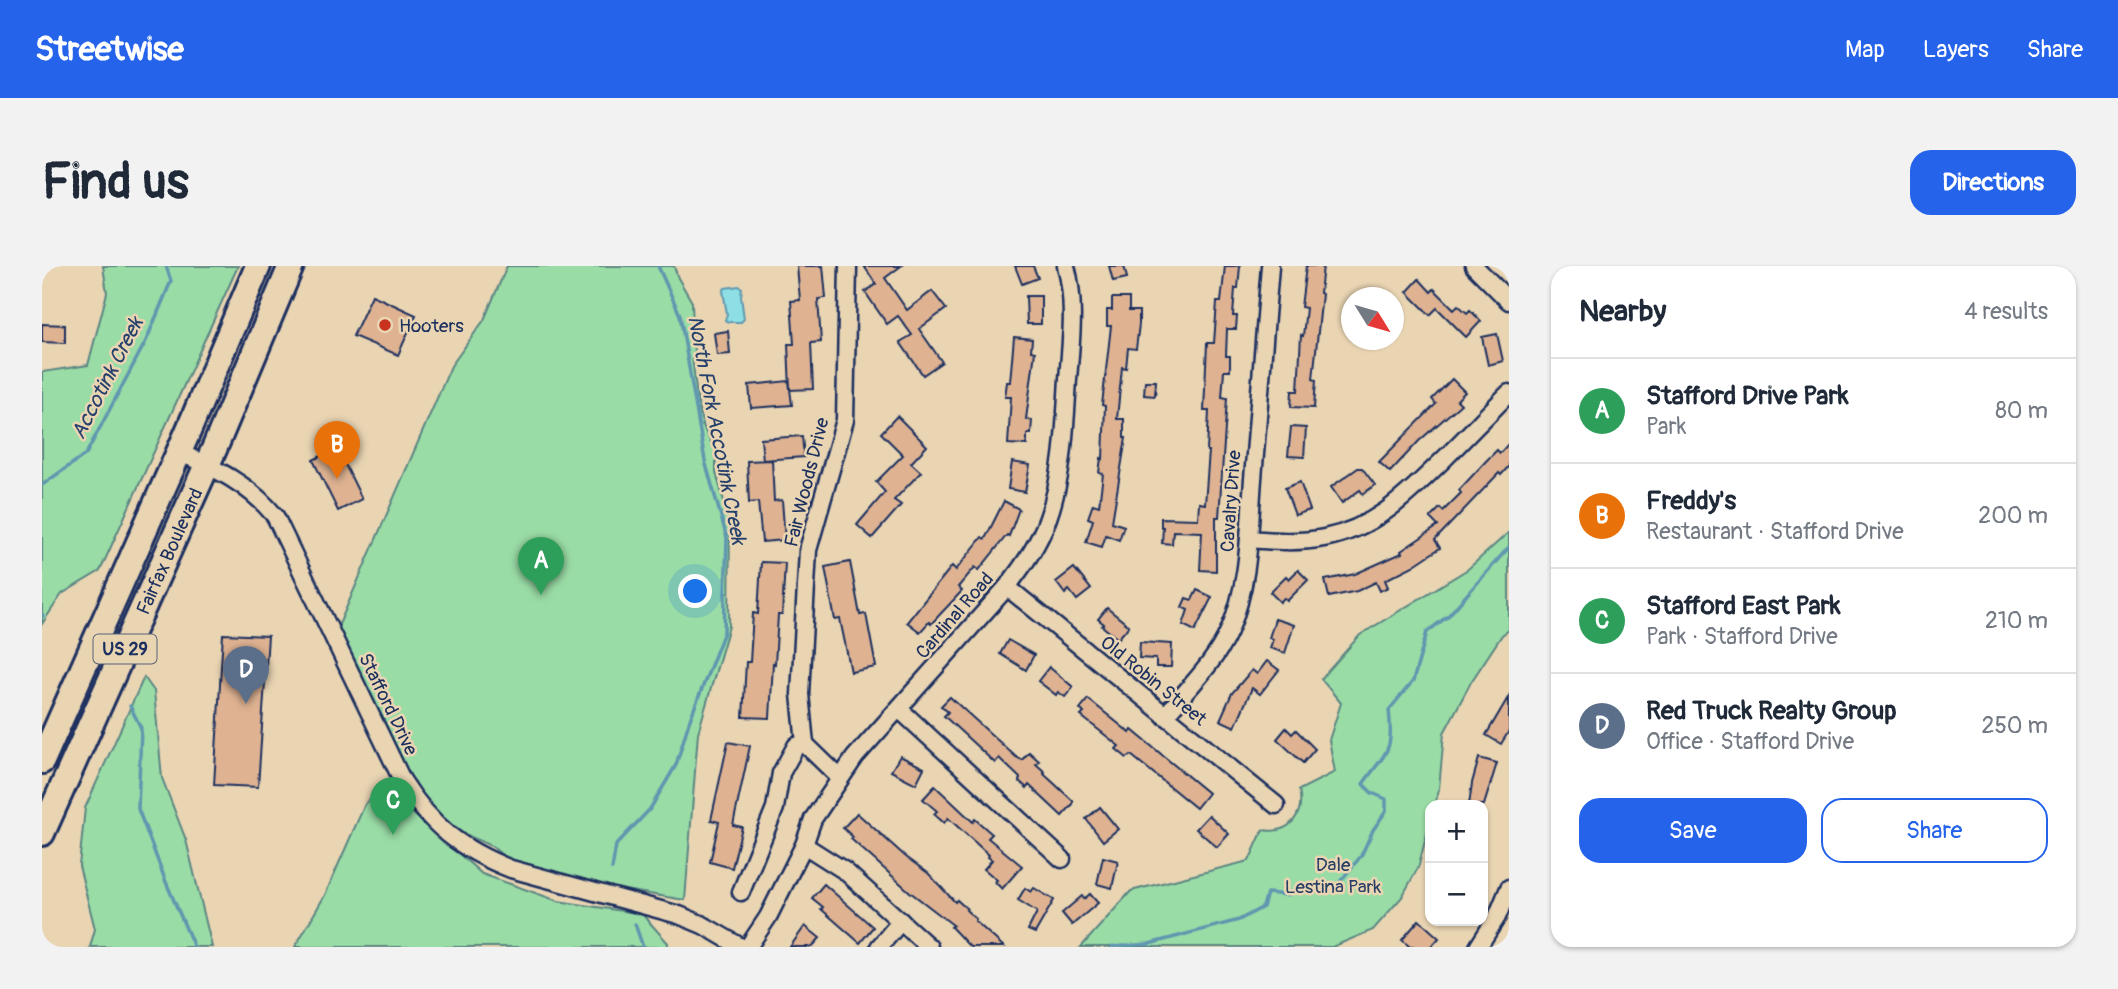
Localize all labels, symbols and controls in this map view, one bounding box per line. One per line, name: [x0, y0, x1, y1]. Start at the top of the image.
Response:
text: Streetwise: [35, 29, 184, 70]
text: Map: [1845, 35, 1885, 64]
text: Layers: [1923, 35, 1989, 64]
text: Share: [2027, 35, 2083, 64]
button: Directions: [1910, 150, 2076, 215]
text: Find us: [42, 152, 189, 213]
north arrow: [1341, 287, 1404, 350]
text: Nearby: [1579, 293, 1666, 330]
text: 4 results: [1964, 297, 2048, 326]
water label: Accotink Creek: [65, 311, 151, 444]
water label: North Fork Accotink Creek: [681, 313, 752, 549]
place label: Hooters: [399, 314, 464, 338]
marker: Hooters: [377, 317, 393, 333]
text: Stafford Drive Park: [1646, 380, 1849, 412]
text: A: [1595, 396, 1609, 425]
text: 80 m: [1995, 396, 2048, 425]
text: Park: [1646, 412, 1686, 441]
street label: Fair Woods Drive: [779, 414, 835, 549]
pin: B: [314, 421, 360, 479]
street label: Cavalry Drive: [1215, 449, 1247, 553]
street label: Fairfax Boulevard: [131, 484, 209, 619]
text: Freddy's: [1646, 485, 1736, 517]
text: B: [1595, 501, 1609, 530]
text: 200 m: [1978, 501, 2048, 530]
text: Restaurant · Stafford Drive: [1646, 517, 1904, 546]
pin: A: [518, 537, 564, 595]
street label: Cardinal Road: [911, 567, 999, 664]
your location: [678, 574, 712, 608]
text: Stafford East Park: [1646, 590, 1841, 622]
text: C: [1595, 606, 1609, 635]
text: 210 m: [1985, 606, 2048, 635]
text: Park · Stafford Drive: [1646, 622, 1838, 651]
street label: Old Robin Street: [1095, 630, 1212, 731]
road number: US 29: [94, 634, 156, 664]
pin: D: [223, 646, 269, 704]
street label: Stafford Drive: [353, 649, 423, 760]
text: Red Truck Realty Group: [1646, 695, 1897, 727]
text: D: [1595, 711, 1609, 740]
text: 250 m: [1982, 711, 2048, 740]
text: Office · Stafford Drive: [1646, 727, 1854, 756]
pin: C: [370, 777, 416, 835]
button: Save: [1579, 798, 1807, 863]
button: Share: [1821, 798, 2048, 863]
map controls: [1425, 800, 1488, 926]
button: +: [1425, 800, 1488, 863]
park label: Dale Lestina Park: [1285, 853, 1381, 899]
button: −: [1425, 863, 1488, 926]

